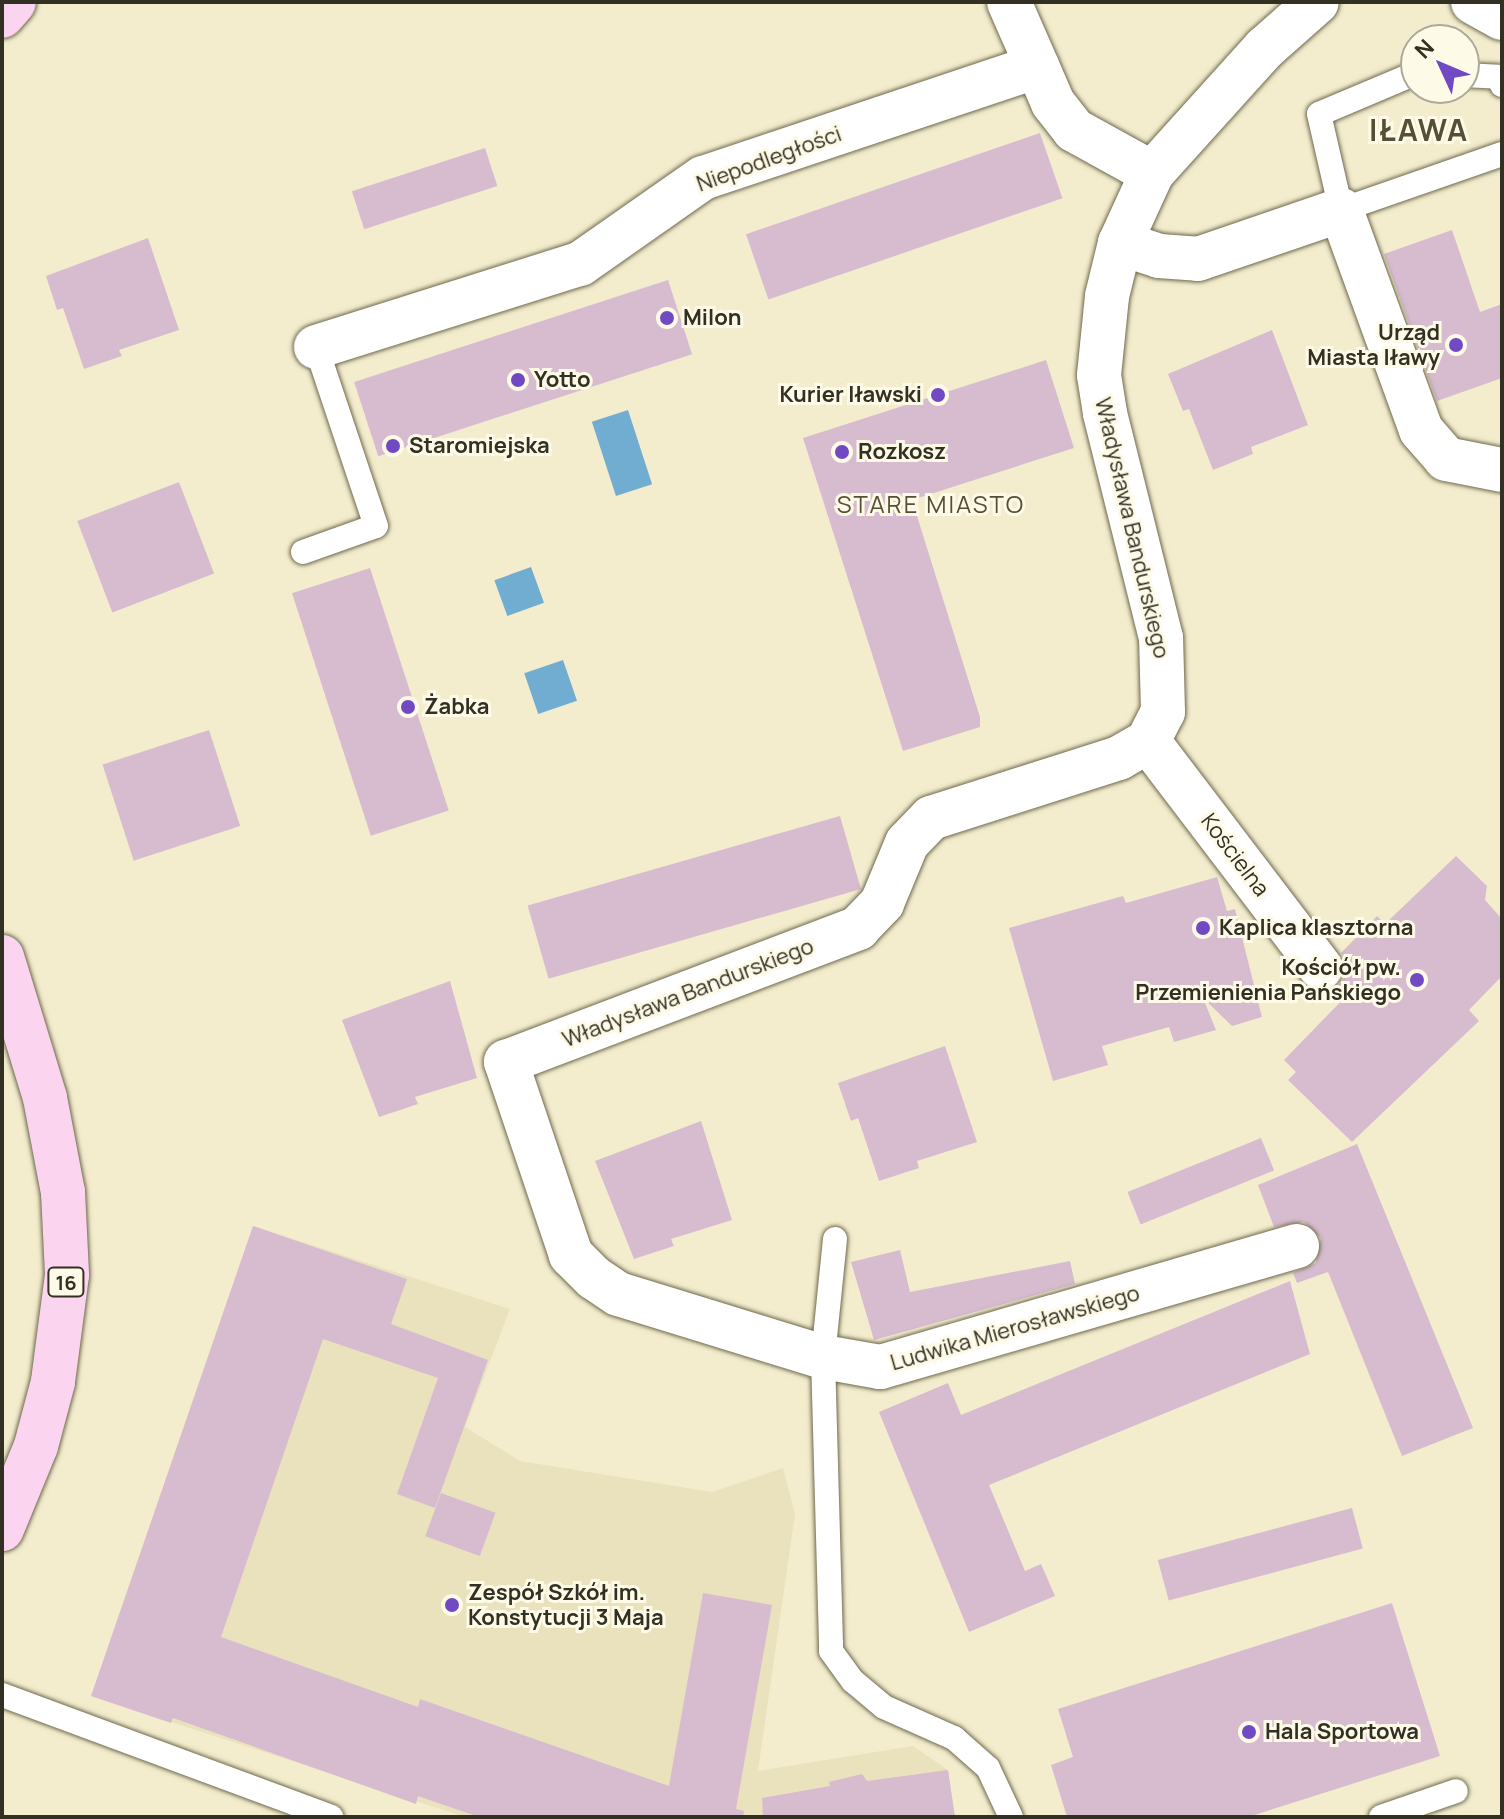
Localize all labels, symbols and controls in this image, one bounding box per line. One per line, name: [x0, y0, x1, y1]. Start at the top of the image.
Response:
north arrow: [1400, 24, 1480, 104]
text: N: [1408, 33, 1440, 65]
district label: IŁAWA: [1369, 112, 1469, 148]
street label: Niepodległości: [693, 121, 845, 197]
place label: Milon: [683, 305, 742, 331]
marker: Milon: [658, 309, 676, 327]
place label: Urząd Miasta Iławy: [1307, 319, 1440, 370]
marker: Urząd Miasta Iławy: [1447, 336, 1465, 354]
place label: Yotto: [534, 367, 591, 393]
marker: Yotto: [509, 371, 527, 389]
place label: Kurier Iławski: [780, 382, 922, 408]
marker: Kurier Iławski: [929, 386, 947, 404]
street label: Władysława Bandurskiego: [1089, 395, 1175, 661]
place label: Staromiejska: [409, 433, 550, 459]
marker: Staromiejska: [384, 437, 402, 455]
place label: Rozkosz: [858, 439, 946, 465]
marker: Rozkosz: [833, 443, 851, 461]
district label: STARE MIASTO: [837, 490, 1025, 518]
place label: Żabka: [424, 694, 489, 720]
marker: Żabka: [399, 698, 417, 716]
street label: Kościelna: [1195, 808, 1275, 902]
place label: Kaplica klasztorna: [1219, 915, 1413, 941]
marker: Kaplica klasztorna: [1194, 919, 1212, 937]
street label: Władysława Bandurskiego: [559, 933, 817, 1053]
place label: Kościół pw. Przemienienia Pańskiego: [1135, 954, 1401, 1006]
marker: Kościół pw. Przemienienia Pańskiego: [1408, 971, 1426, 989]
road number: 16: [46, 1266, 86, 1298]
street label: Ludwika Mierosławskiego: [887, 1280, 1143, 1376]
place label: Zespół Szkół im. Konstytucji 3 Maja: [468, 1579, 664, 1630]
marker: Zespół Szkół im. Konstytucji 3 Maja: [443, 1596, 461, 1614]
place label: Hala Sportowa: [1265, 1719, 1419, 1745]
marker: Hala Sportowa: [1240, 1723, 1258, 1741]

